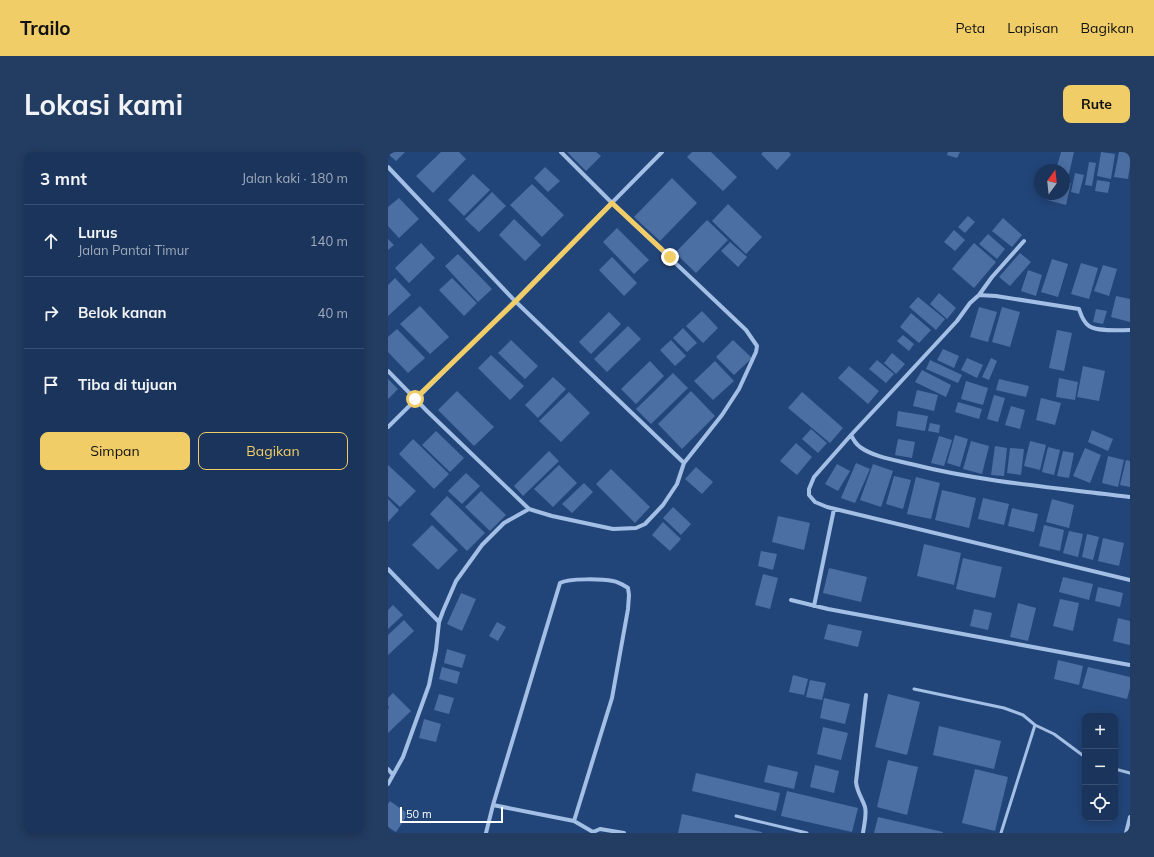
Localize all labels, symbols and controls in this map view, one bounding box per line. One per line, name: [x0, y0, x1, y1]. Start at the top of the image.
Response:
text: Trailo: [20, 16, 71, 40]
text: Peta: [956, 19, 985, 37]
text: Lapisan: [1007, 19, 1059, 37]
text: Bagikan: [1081, 19, 1134, 37]
button: Rute: [1063, 85, 1130, 123]
text: Lokasi kami: [24, 87, 183, 122]
north arrow: [1034, 164, 1070, 200]
text: 3 mnt: [40, 168, 87, 189]
text: Jalan kaki · 180 m: [242, 170, 348, 186]
text: Lurus: [78, 223, 118, 242]
icon: ahead: [40, 230, 62, 252]
text: 140 m: [310, 233, 348, 249]
text: Jalan Pantai Timur: [78, 242, 189, 258]
route end: [661, 248, 679, 266]
icon: right: [40, 302, 62, 324]
text: Belok kanan: [78, 303, 167, 322]
text: 40 m: [318, 305, 348, 321]
icon: arrive: [40, 374, 62, 396]
text: Tiba di tujuan: [78, 375, 177, 394]
route start: [406, 390, 424, 408]
button: Simpan: [40, 432, 190, 470]
button: Bagikan: [198, 432, 348, 470]
map controls: [1082, 713, 1118, 821]
button: +: [1082, 713, 1118, 749]
button: −: [1082, 749, 1118, 785]
button: locate: [1082, 785, 1118, 821]
scale bar: [400, 805, 503, 824]
text: 50 m: [406, 807, 432, 821]

